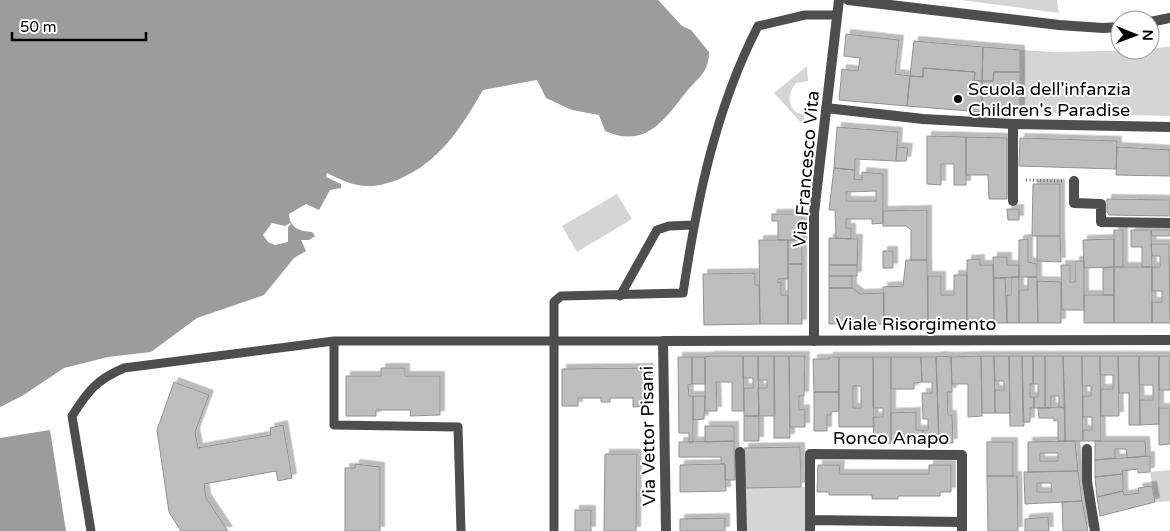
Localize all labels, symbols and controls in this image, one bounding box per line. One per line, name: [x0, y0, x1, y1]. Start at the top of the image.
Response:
scale bar: [12, 10, 146, 42]
north arrow: [1110, 10, 1160, 60]
text: 50 m: [20, 18, 57, 36]
text: N: [1139, 29, 1156, 41]
place label: Scuola dell'infanzia Children's Paradise: [968, 78, 1131, 121]
street label: Via Francesco Vita: [788, 90, 824, 248]
marker: Scuola dell'infanzia Children's Paradise: [952, 93, 964, 105]
street label: Viale Risorgimento: [836, 313, 996, 335]
street label: Via Vettor Pisani: [636, 366, 660, 506]
street label: Ronco Anapo: [833, 427, 949, 449]

